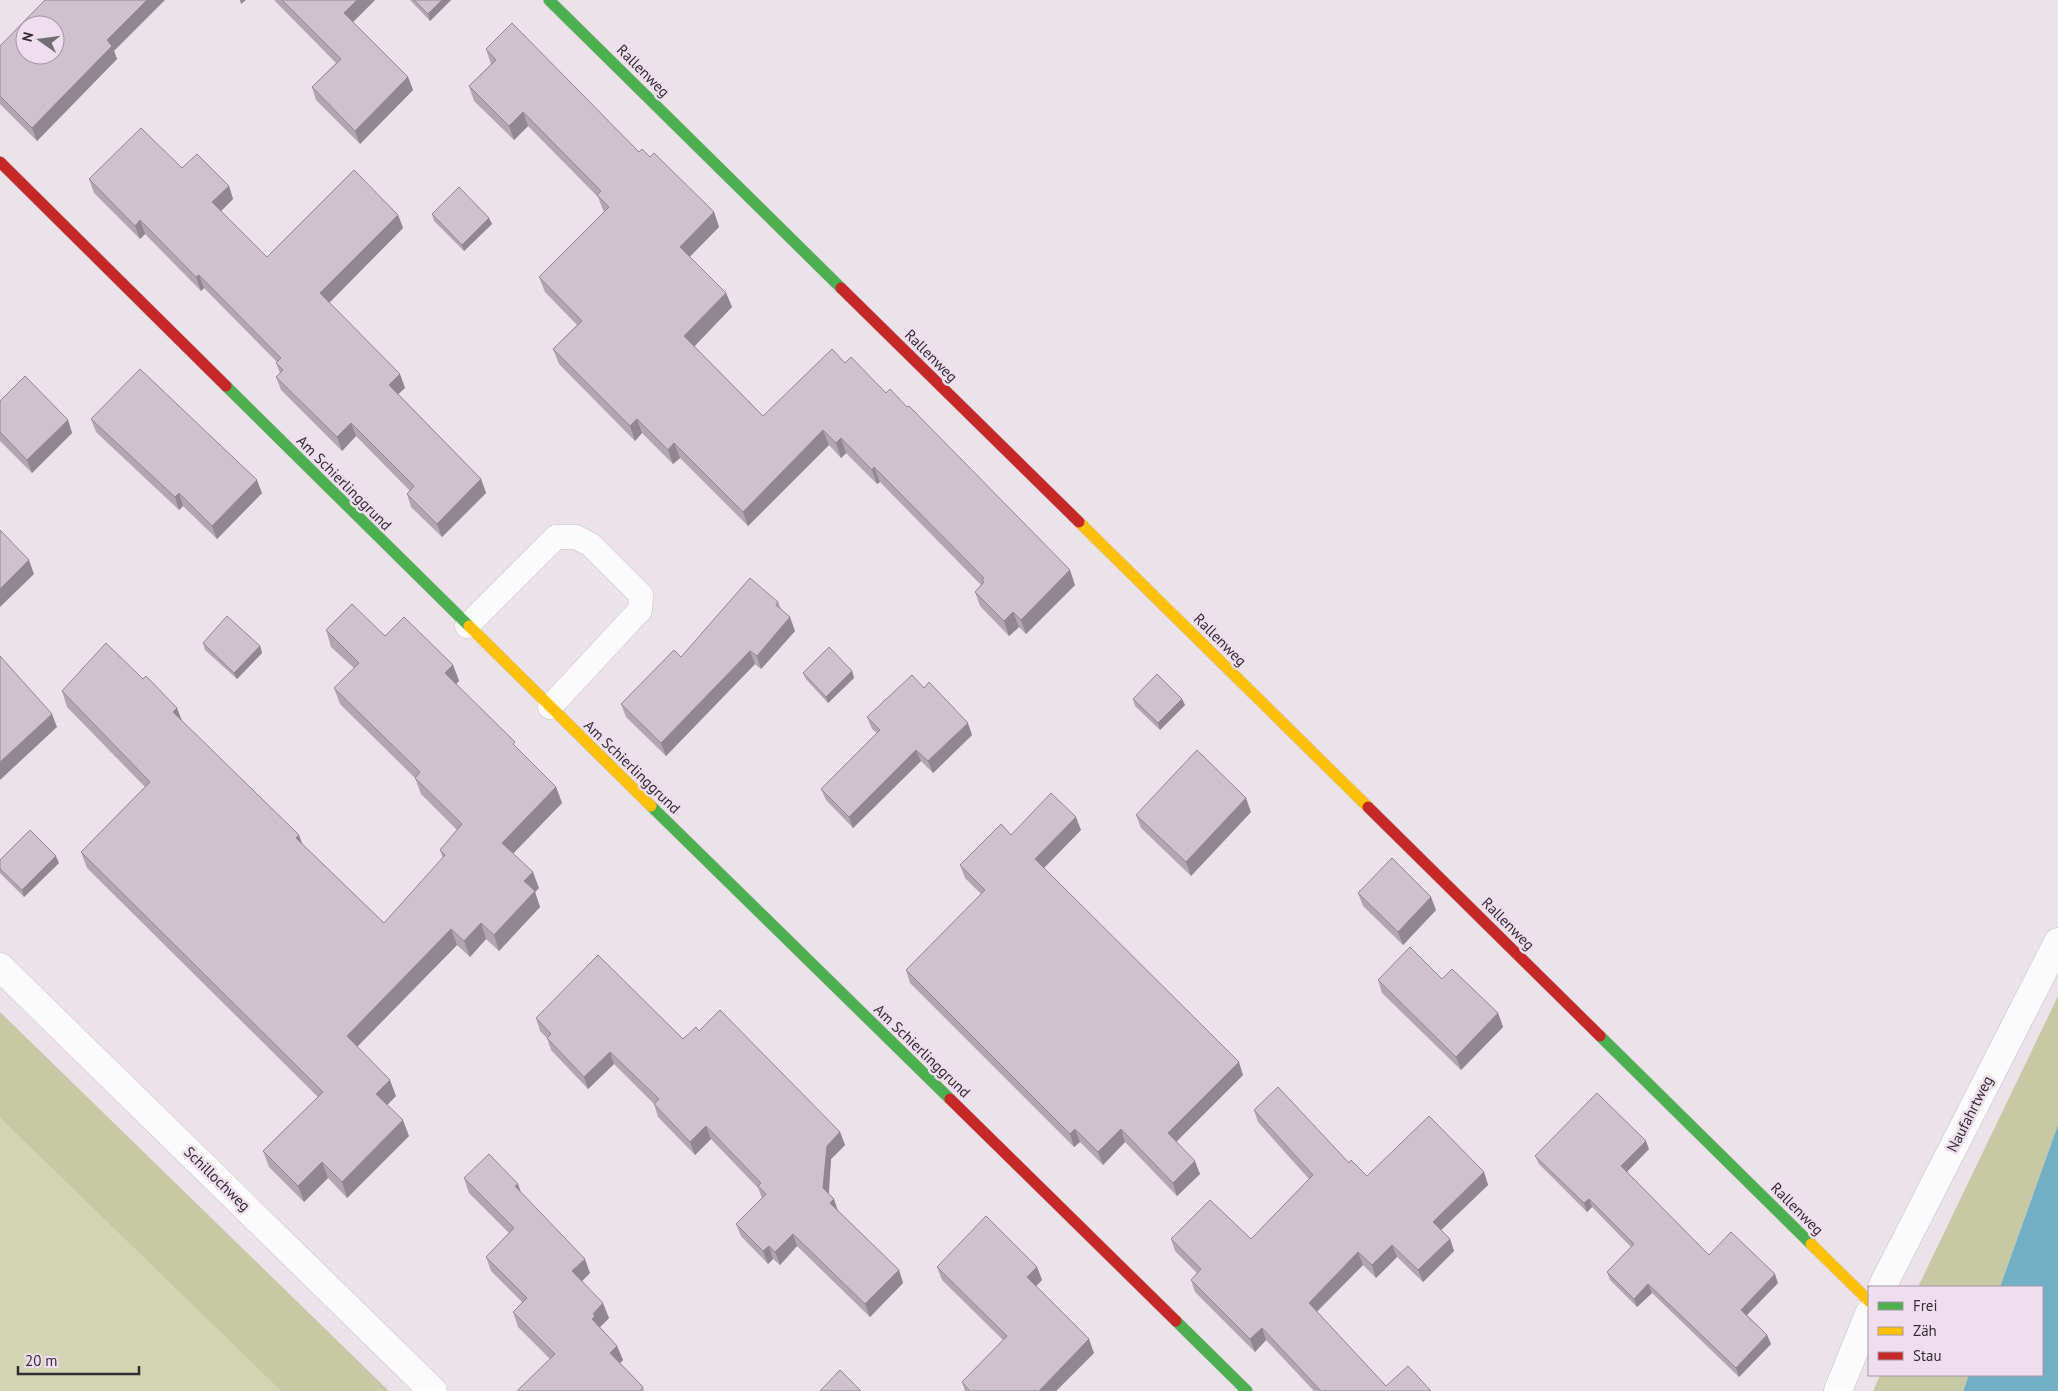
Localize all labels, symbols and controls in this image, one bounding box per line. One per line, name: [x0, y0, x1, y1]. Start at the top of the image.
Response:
north arrow: [15, 15, 65, 65]
text: N: [18, 30, 37, 43]
street label: Rallenweg: [613, 40, 674, 101]
street label: Rallenweg: [901, 325, 962, 386]
street label: Am Schierlinggrund: [293, 431, 396, 534]
street label: Rallenweg: [1190, 609, 1251, 670]
street label: Am Schierlinggrund: [580, 716, 685, 818]
street label: Rallenweg: [1478, 893, 1539, 954]
street label: Am Schierlinggrund: [870, 1000, 975, 1102]
street label: Naufahrtweg: [1942, 1072, 1997, 1155]
street label: Schillochweg: [180, 1142, 255, 1215]
street label: Rallenweg: [1767, 1178, 1828, 1239]
legend: [1868, 1286, 2043, 1376]
text: Frei: [1913, 1296, 1938, 1315]
text: Zäh: [1913, 1321, 1937, 1340]
scale bar: [18, 1344, 139, 1376]
text: Stau: [1913, 1346, 1942, 1365]
text: 20 m: [25, 1351, 58, 1370]

